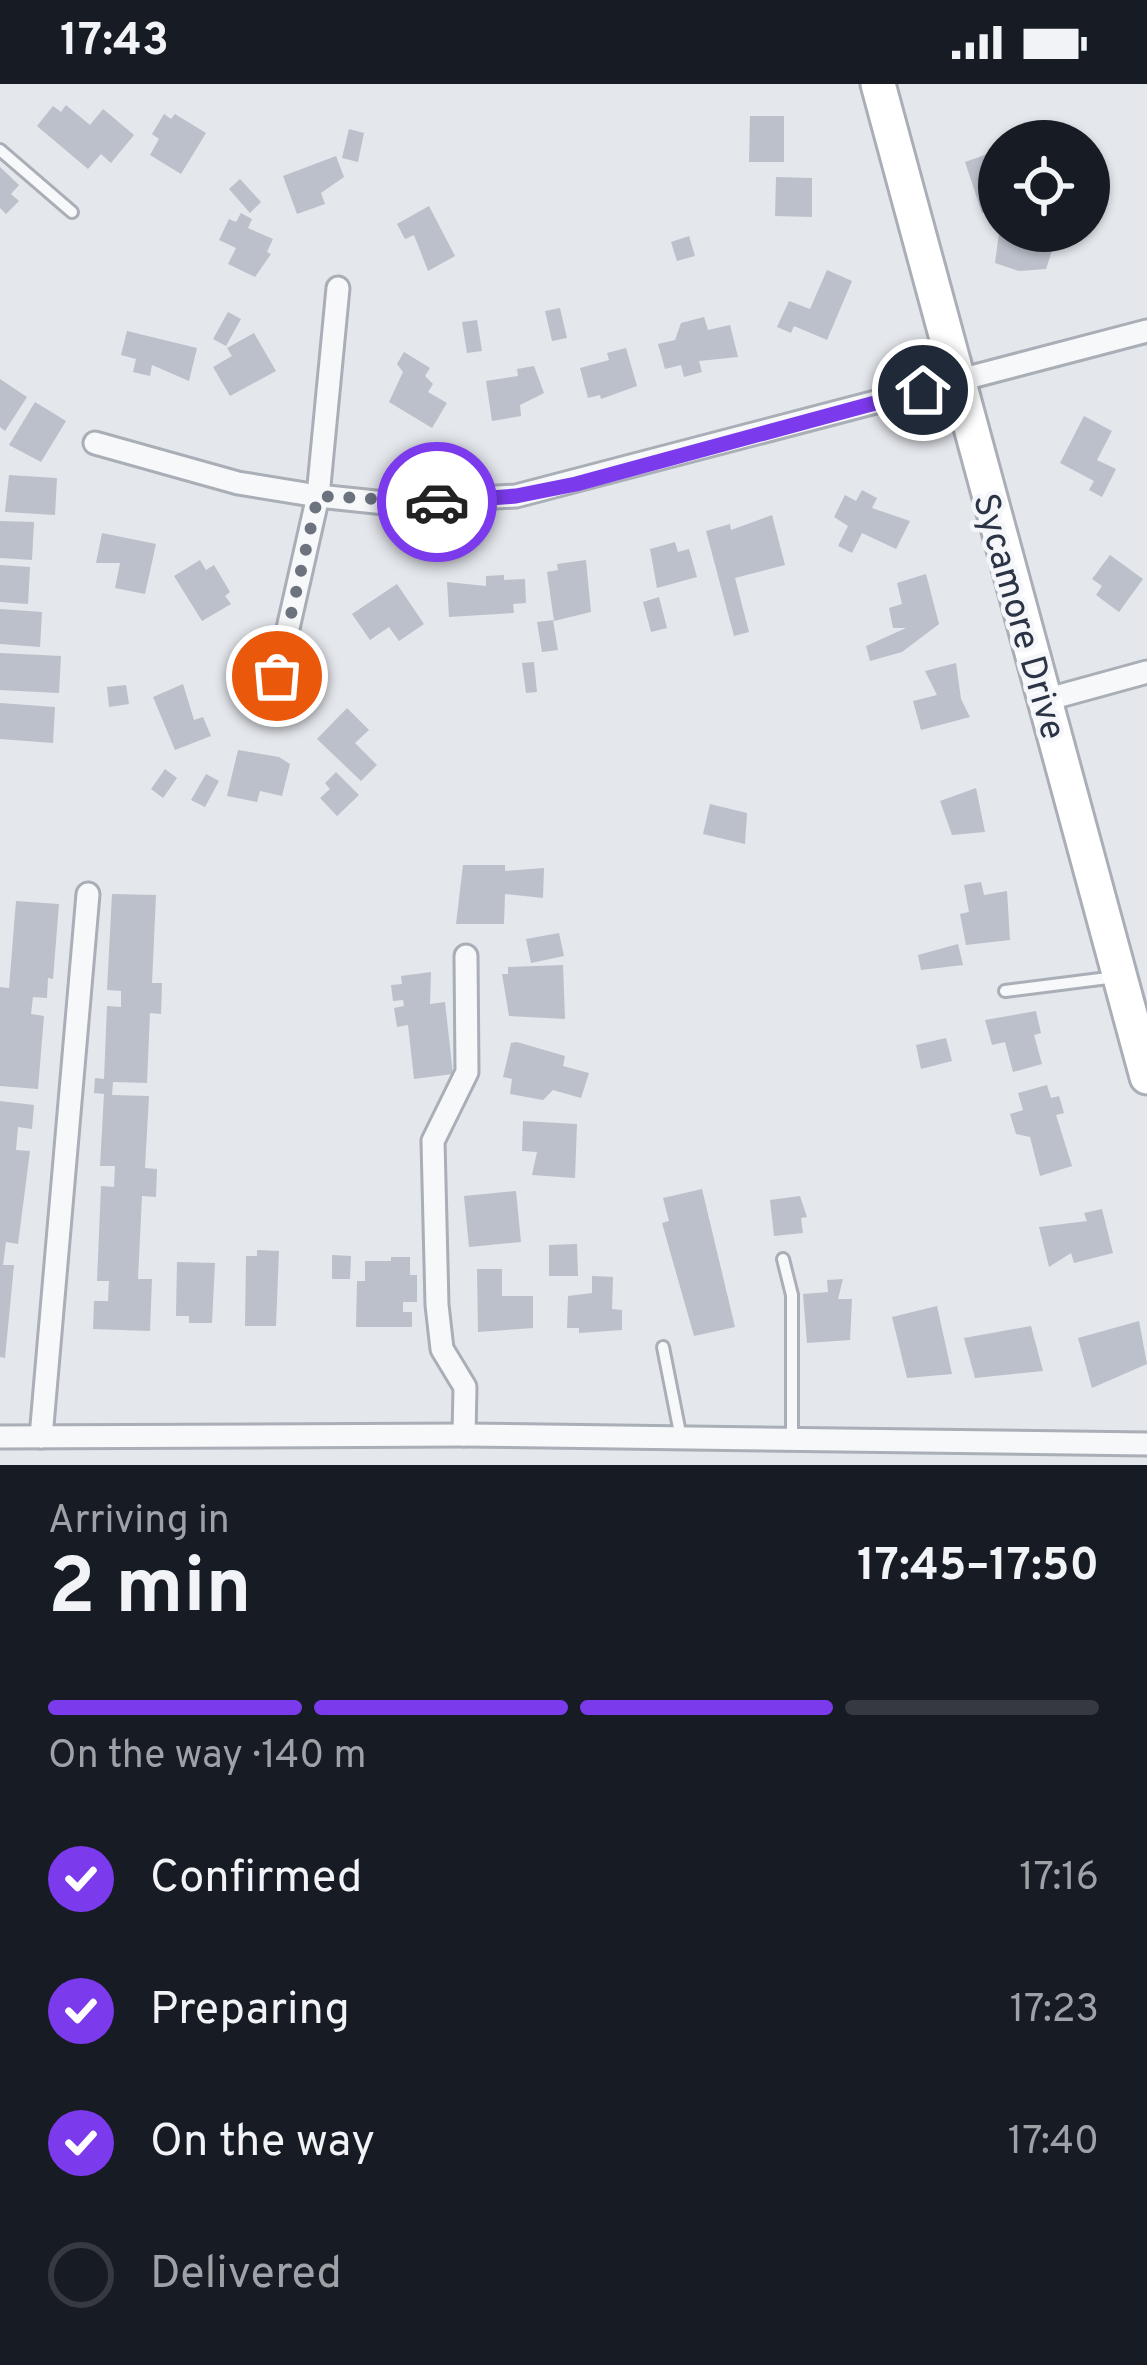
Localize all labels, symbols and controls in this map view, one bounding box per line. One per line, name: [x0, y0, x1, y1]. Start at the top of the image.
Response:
text: 17:43: [60, 14, 169, 71]
map controls: [978, 120, 1110, 252]
button: locate: [978, 120, 1110, 252]
pin: [872, 339, 974, 441]
icon: home: [890, 357, 956, 423]
courier: [377, 442, 497, 562]
icon: car: [404, 469, 470, 535]
street label: Sycamore Drive: [960, 489, 1074, 745]
pin: [226, 625, 328, 727]
icon: bag: [244, 643, 310, 709]
text: Arriving in: [48, 1498, 230, 1547]
text: 17:45–17:50: [857, 1539, 1099, 1596]
text: 2 min: [48, 1542, 252, 1641]
text: On the way · 140 m: [48, 1733, 367, 1782]
icon: check: [48, 1846, 114, 1912]
text: Confirmed: [150, 1851, 362, 1908]
text: 17:16: [1019, 1855, 1099, 1904]
icon: check: [48, 1978, 114, 2044]
text: Preparing: [150, 1983, 350, 2040]
text: 17:23: [1010, 1987, 1099, 2036]
icon: check: [48, 2110, 114, 2176]
text: On the way: [150, 2115, 375, 2172]
text: 17:40: [1008, 2119, 1099, 2168]
text: Delivered: [150, 2247, 342, 2304]

